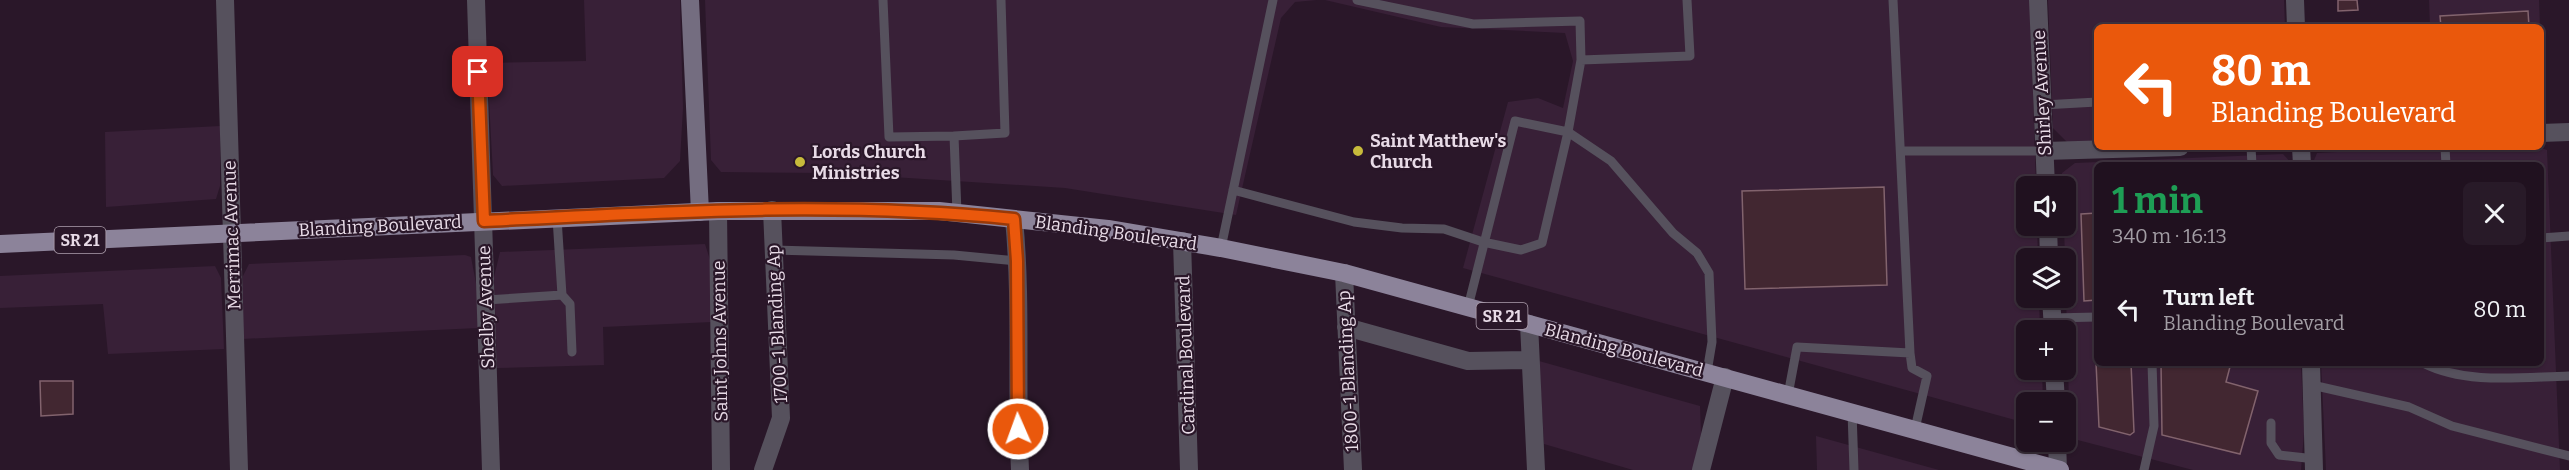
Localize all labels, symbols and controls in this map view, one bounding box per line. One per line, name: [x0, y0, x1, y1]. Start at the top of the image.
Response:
street label: Shirley Avenue: [2028, 29, 2056, 157]
pin: [452, 46, 503, 97]
text: 80 m: [2211, 46, 2311, 96]
icon: left: [2112, 48, 2190, 126]
icon: arrive: [461, 55, 494, 88]
text: Blanding Boulevard: [2211, 97, 2456, 129]
place label: Saint Matthew's Church: [1370, 130, 1507, 173]
place label: Lords Church Ministries: [812, 141, 927, 184]
marker: Saint Matthew's Church: [1351, 144, 1365, 158]
marker: Lords Church Ministries: [793, 155, 807, 169]
street label: Merrimac Avenue: [218, 160, 246, 310]
map controls: [2016, 176, 2076, 452]
button: sound: [2016, 176, 2076, 236]
text: 1 min: [2112, 179, 2203, 223]
button: close: [2463, 182, 2526, 245]
street label: Blanding Boulevard: [298, 211, 462, 241]
street label: Blanding Boulevard: [1034, 211, 1199, 255]
text: 340 m · 16:13: [2112, 224, 2227, 248]
road number: SR 21: [54, 227, 106, 253]
street label: 1700-1 Blanding Ap: [762, 244, 792, 404]
street label: Shelby Avenue: [473, 245, 499, 369]
button: layers: [2016, 248, 2076, 308]
street label: Saint Johns Avenue: [708, 260, 732, 422]
street label: Cardinal Boulevard: [1172, 275, 1200, 435]
text: Turn left: [2163, 284, 2255, 311]
street label: 1800-1 Blanding Ap: [1333, 290, 1363, 452]
icon: left: [2112, 293, 2145, 326]
text: 80 m: [2473, 296, 2526, 323]
road number: SR 21: [1476, 303, 1528, 329]
text: Blanding Boulevard: [2163, 311, 2345, 335]
street label: Blanding Boulevard: [1542, 318, 1706, 382]
button: +: [2016, 320, 2076, 380]
button: −: [2016, 392, 2076, 452]
position arrow: [986, 397, 1050, 461]

